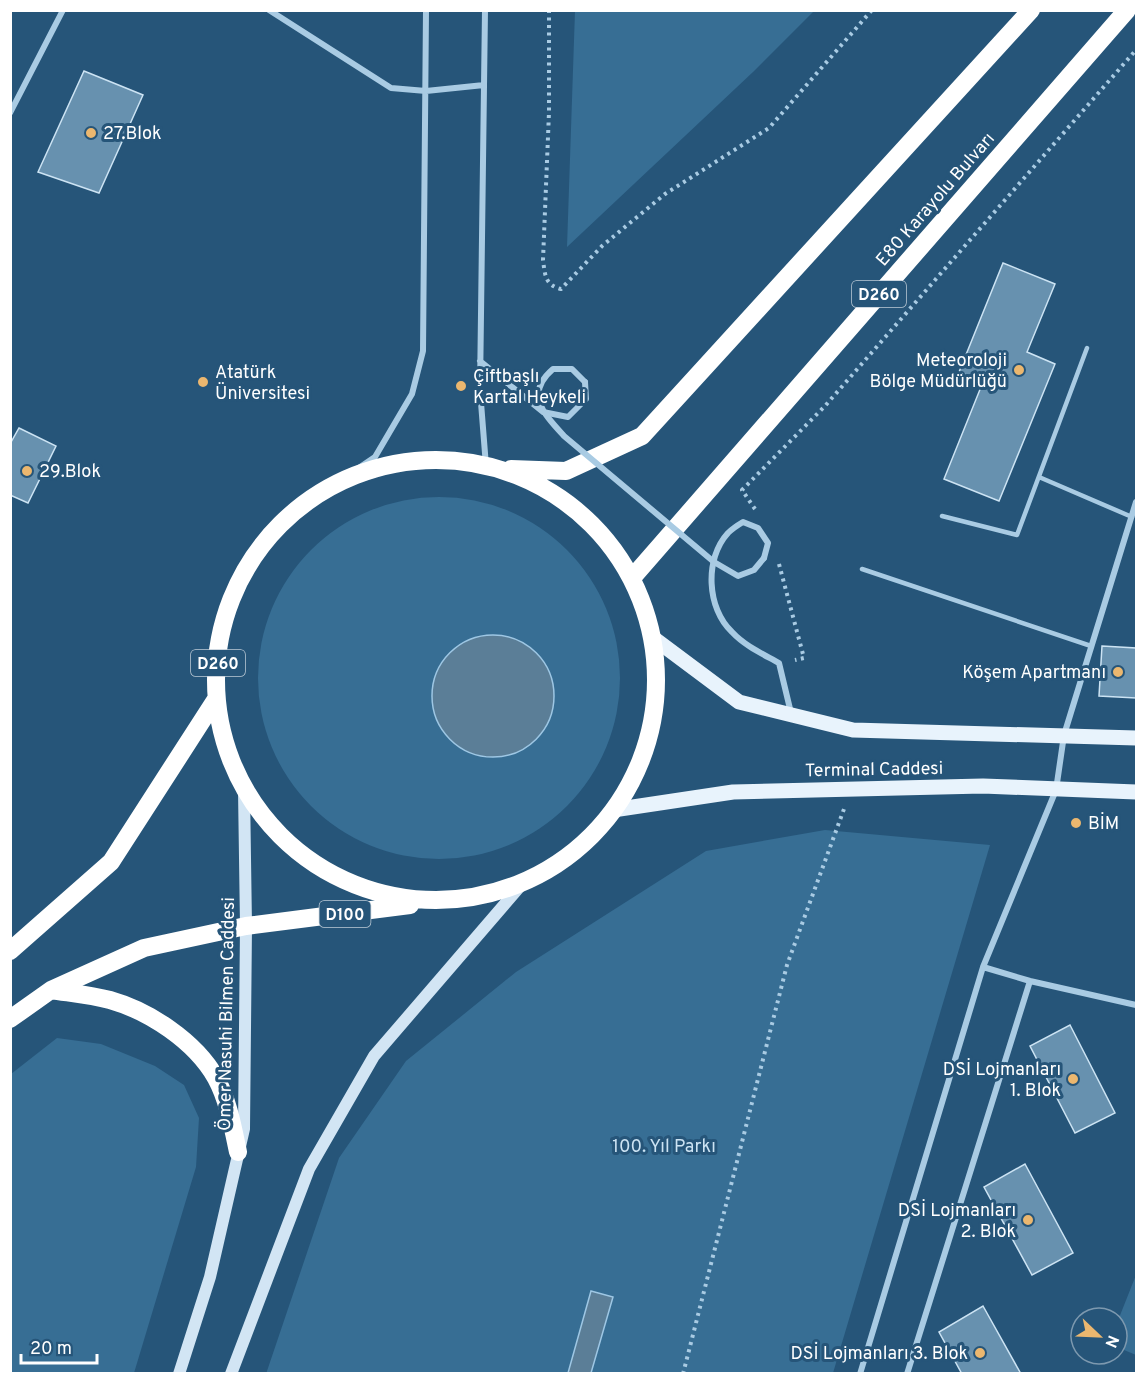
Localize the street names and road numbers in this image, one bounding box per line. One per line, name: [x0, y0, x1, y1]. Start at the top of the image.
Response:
street label: E80 Karayolu Bulvarı: [872, 128, 1001, 272]
road number: D260: [852, 281, 906, 307]
road number: D260: [191, 650, 245, 676]
street label: Terminal Caddesi: [805, 758, 943, 783]
street label: Ömer Nasuhi Bilmen Caddesi: [212, 897, 241, 1131]
road number: D100: [320, 901, 370, 927]

